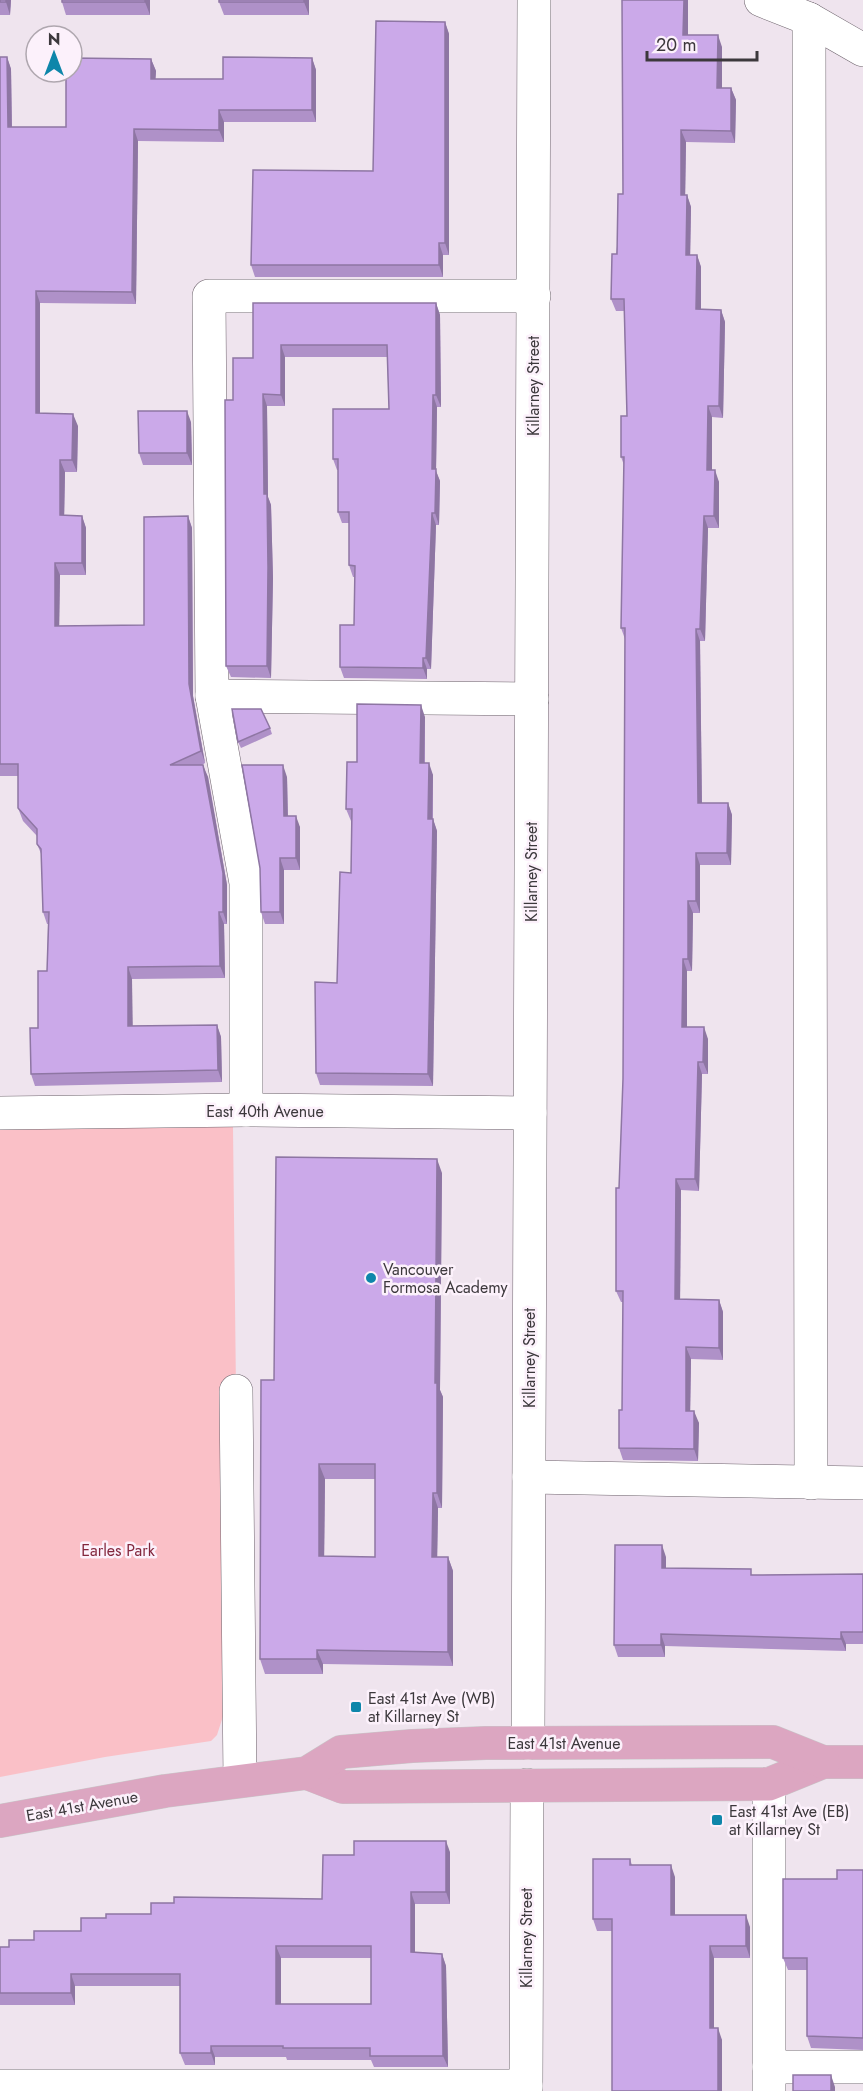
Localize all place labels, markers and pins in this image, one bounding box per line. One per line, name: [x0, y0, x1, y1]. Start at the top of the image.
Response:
place label: Vancouver Formosa Academy: [383, 1258, 509, 1299]
marker: Vancouver Formosa Academy: [364, 1271, 378, 1285]
place label: East 41st Ave (WB) at Killarney St: [368, 1687, 496, 1728]
marker: East 41st Ave (WB) at Killarney St: [349, 1700, 363, 1714]
place label: East 41st Ave (EB) at Killarney St: [729, 1800, 849, 1841]
marker: East 41st Ave (EB) at Killarney St: [710, 1813, 724, 1827]

